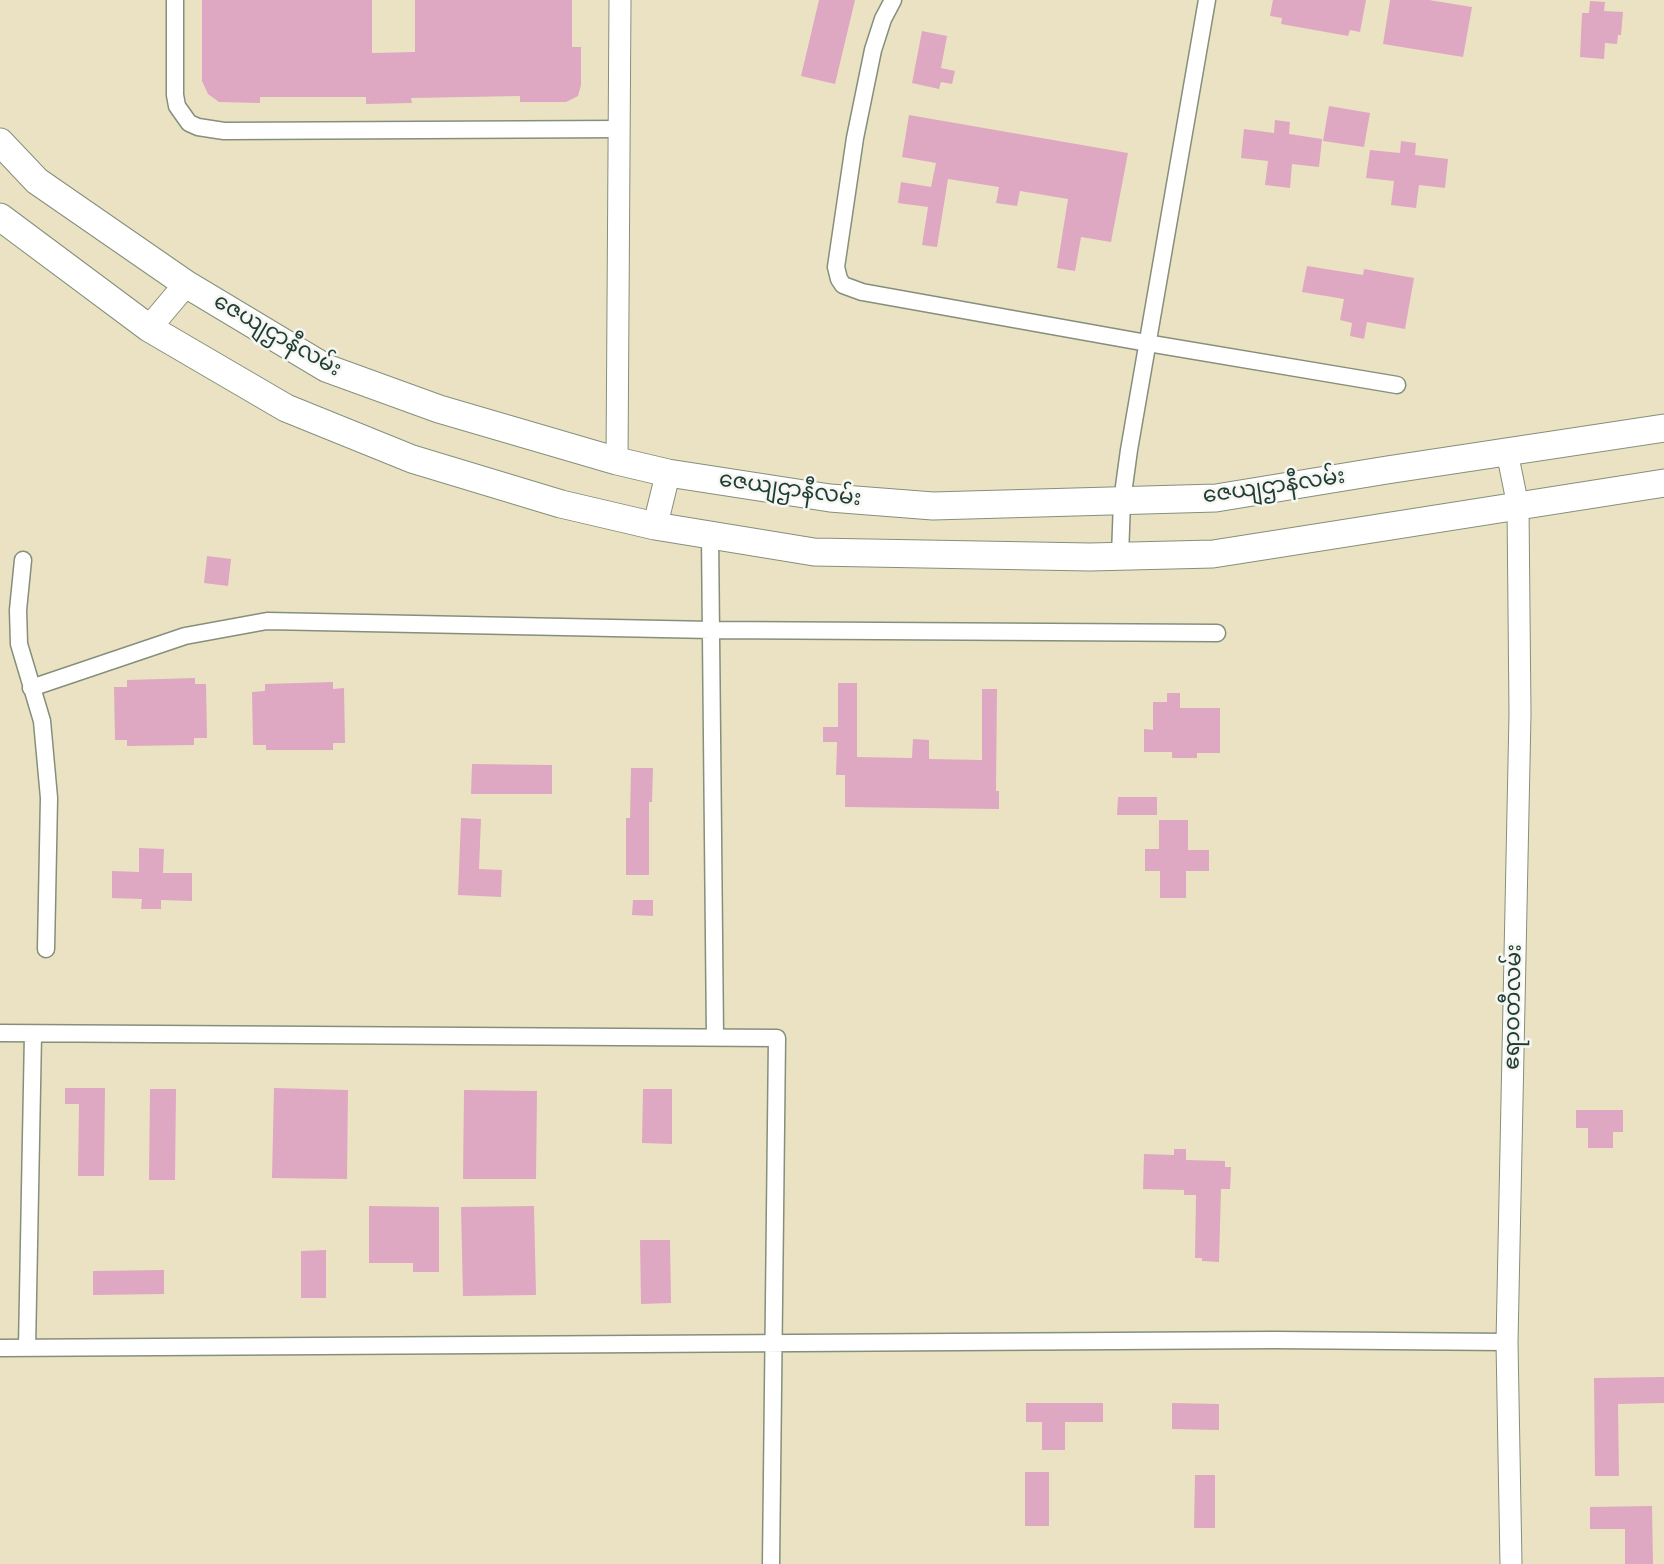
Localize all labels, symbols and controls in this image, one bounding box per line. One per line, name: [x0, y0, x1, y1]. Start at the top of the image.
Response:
street label: ဇေယျဌာနီလမ်း: [208, 289, 346, 383]
street label: ဇေယျဌာနီလမ်း: [1201, 464, 1347, 510]
street label: ဇေယျဌာနီလမ်း: [717, 467, 863, 513]
street label: ဧရာဝတီလမ်း: [1500, 944, 1528, 1070]

